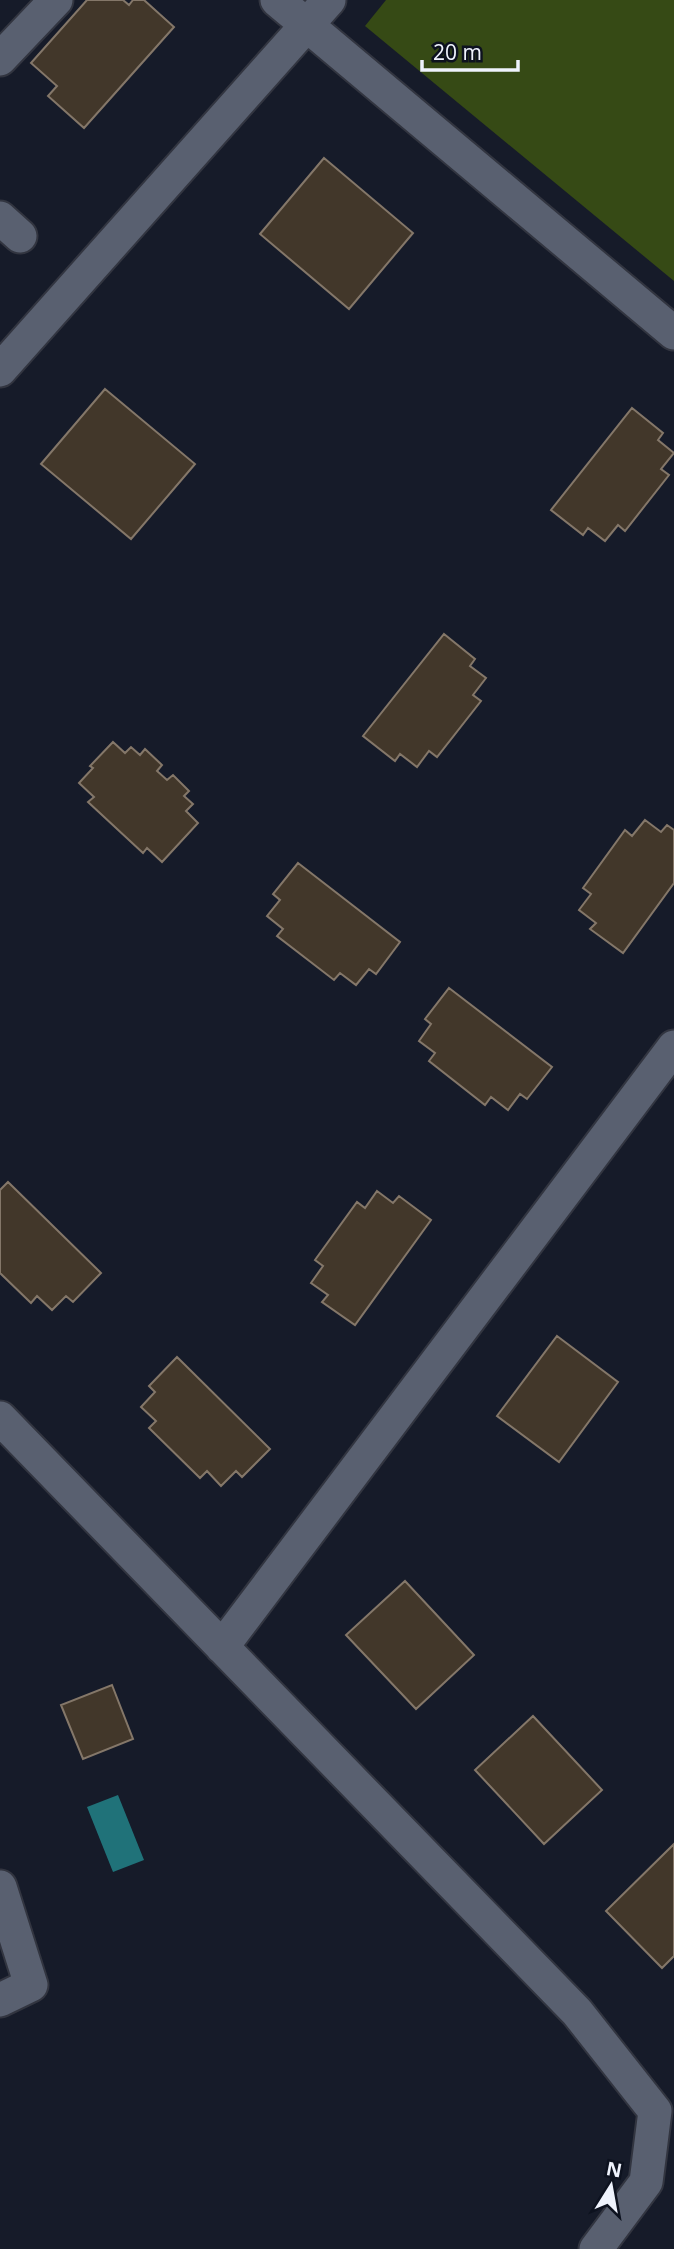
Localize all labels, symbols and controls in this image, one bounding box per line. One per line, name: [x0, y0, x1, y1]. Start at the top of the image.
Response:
scale bar: [422, 28, 518, 72]
text: 20 m: [433, 38, 482, 66]
north arrow: [576, 2151, 646, 2221]
text: N: [604, 2155, 624, 2184]

